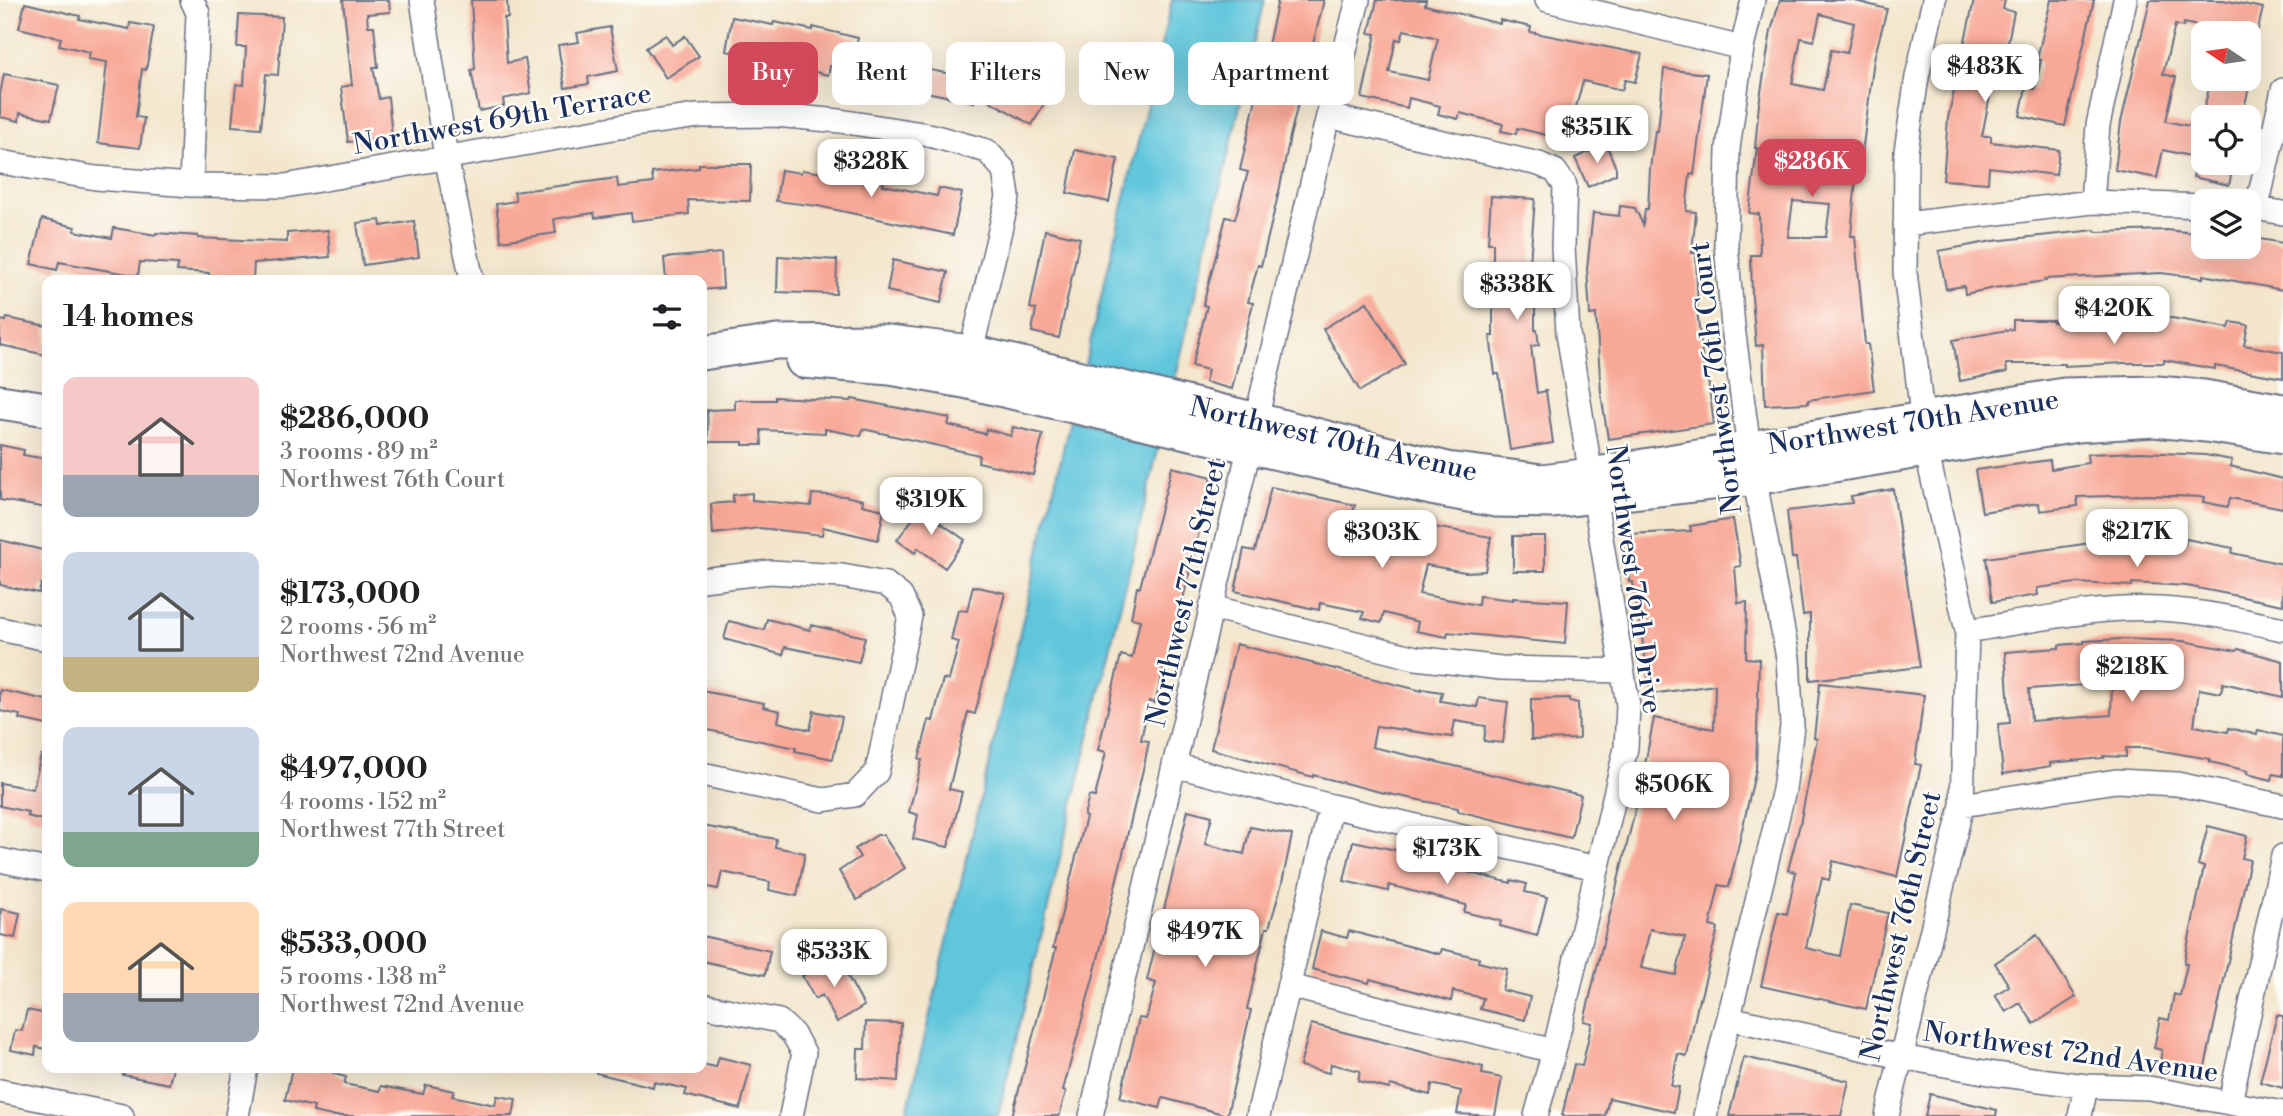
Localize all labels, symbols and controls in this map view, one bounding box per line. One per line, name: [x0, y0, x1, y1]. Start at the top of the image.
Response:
north arrow: [2191, 21, 2261, 91]
map controls: [2191, 21, 2261, 259]
chip: Buy: [728, 42, 818, 105]
chip: Rent: [832, 42, 932, 105]
chip: Filters: [946, 42, 1065, 105]
chip: New: [1079, 42, 1174, 105]
chip: Apartment: [1188, 42, 1354, 105]
pin: $483K: [1936, 44, 2034, 104]
text: $483K: [1947, 53, 2023, 81]
street label: Northwest 69th Terrace: [350, 76, 654, 163]
button: locate: [2191, 105, 2261, 175]
pin: $351K: [1548, 106, 1646, 165]
text: $351K: [1561, 114, 1633, 142]
pin: $328K: [822, 140, 920, 199]
pin: $286K: [1763, 140, 1861, 199]
text: $328K: [833, 148, 909, 176]
text: $286K: [1774, 148, 1850, 176]
button: layers: [2191, 189, 2261, 259]
street label: Northwest 76th Court: [1682, 240, 1751, 516]
pin: $338K: [1468, 262, 1566, 322]
text: $338K: [1480, 271, 1554, 299]
pin: $420K: [2065, 286, 2163, 346]
text: $420K: [2075, 295, 2153, 323]
text: 14 homes: [63, 298, 194, 336]
icon: filters: [648, 298, 686, 336]
street label: Northwest 70th Avenue: [1765, 382, 2061, 463]
street label: Northwest 70th Avenue: [1186, 389, 1481, 490]
text: $286,000: [280, 400, 429, 438]
icon: home: [119, 405, 203, 489]
text: 3 rooms · 89 m²: [280, 438, 437, 466]
street label: Northwest 76th Drive: [1597, 442, 1670, 716]
street label: Northwest 77th Street: [1139, 455, 1234, 730]
text: Northwest 76th Court: [280, 466, 505, 494]
pin: $319K: [882, 477, 980, 537]
text: $319K: [896, 486, 966, 514]
pin: $303K: [1333, 510, 1431, 570]
pin: $217K: [2088, 510, 2186, 569]
text: $217K: [2102, 518, 2172, 546]
text: $303K: [1344, 519, 1420, 547]
text: $173,000: [280, 575, 421, 613]
icon: home: [119, 580, 203, 664]
text: 2 rooms · 56 m²: [280, 613, 436, 641]
text: Northwest 72nd Avenue: [280, 641, 525, 669]
pin: $218K: [2083, 644, 2181, 704]
text: $218K: [2096, 653, 2168, 681]
text: $497,000: [280, 750, 428, 788]
icon: home: [119, 755, 203, 839]
pin: $506K: [1625, 762, 1723, 822]
text: $506K: [1635, 771, 1713, 799]
text: 4 rooms · 152 m²: [280, 788, 446, 816]
street label: Northwest 76th Street: [1853, 788, 1950, 1065]
text: Northwest 77th Street: [280, 816, 505, 844]
pin: $173K: [1398, 826, 1496, 886]
text: $173K: [1412, 835, 1482, 863]
pin: $497K: [1156, 909, 1254, 969]
text: $497K: [1167, 918, 1243, 946]
text: $533,000: [280, 925, 427, 963]
icon: home: [119, 930, 203, 1014]
pin: $533K: [785, 930, 883, 989]
text: $533K: [797, 938, 871, 966]
text: 5 rooms · 138 m²: [280, 963, 446, 991]
text: Northwest 72nd Avenue: [280, 991, 525, 1019]
street label: Northwest 72nd Avenue: [1921, 1014, 2221, 1091]

